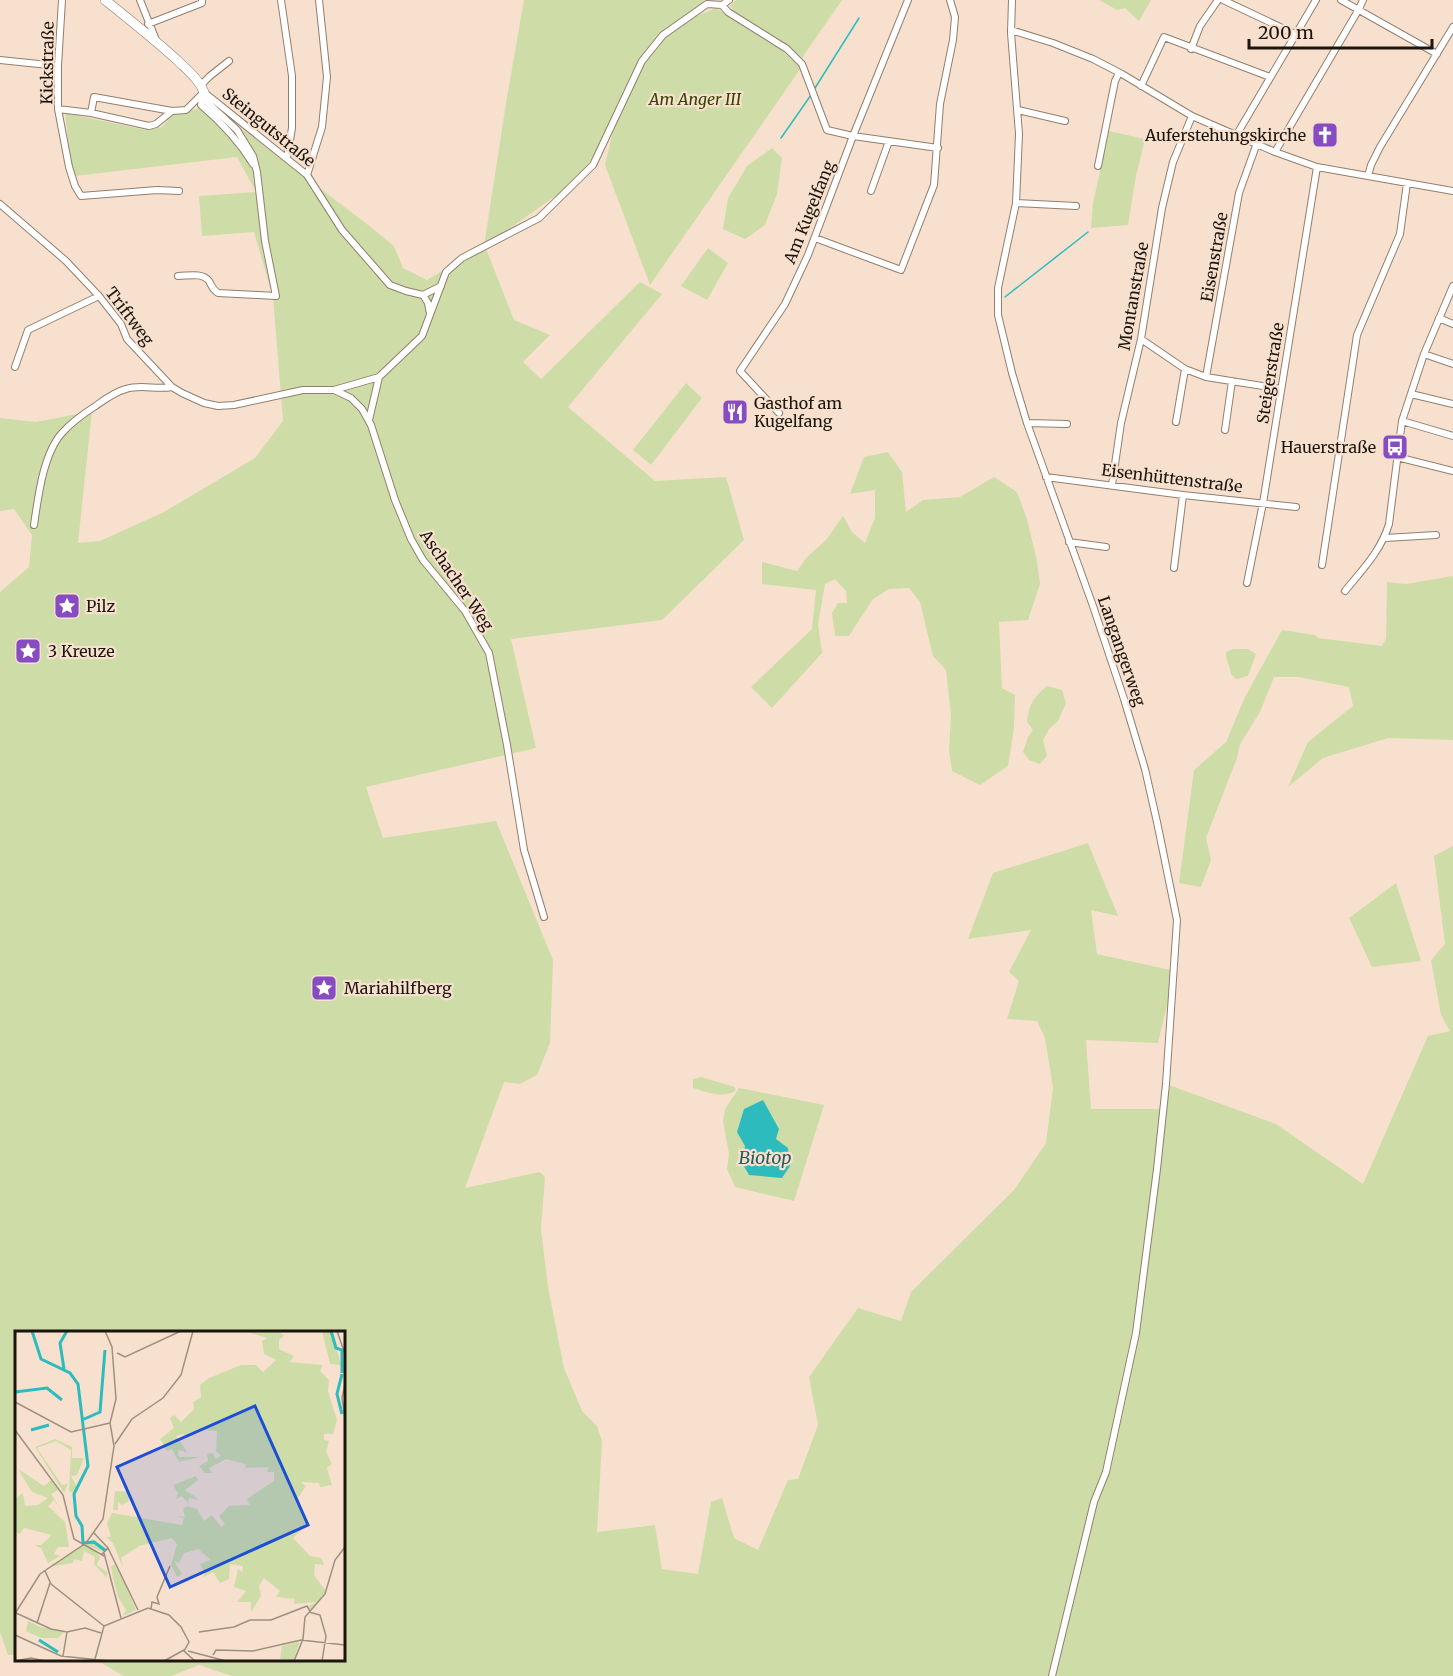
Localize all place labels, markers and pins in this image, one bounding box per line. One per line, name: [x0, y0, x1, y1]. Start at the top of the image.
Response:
church icon: Auferstehungskirche: [1310, 120, 1340, 150]
place label: Auferstehungskirche: [1144, 125, 1306, 145]
place label: Gasthof am Kugelfang: [754, 393, 842, 431]
restaurant icon: Gasthof am Kugelfang: [720, 397, 750, 427]
bus stop icon: Hauerstraße: [1380, 432, 1410, 462]
place label: Hauerstraße: [1281, 437, 1376, 457]
place icon: Pilz: [52, 591, 82, 621]
place label: Pilz: [86, 596, 115, 616]
place icon: 3 Kreuze: [13, 636, 43, 666]
place label: 3 Kreuze: [48, 641, 115, 661]
place icon: Mariahilfberg: [309, 973, 339, 1003]
place label: Mariahilfberg: [344, 978, 452, 998]

